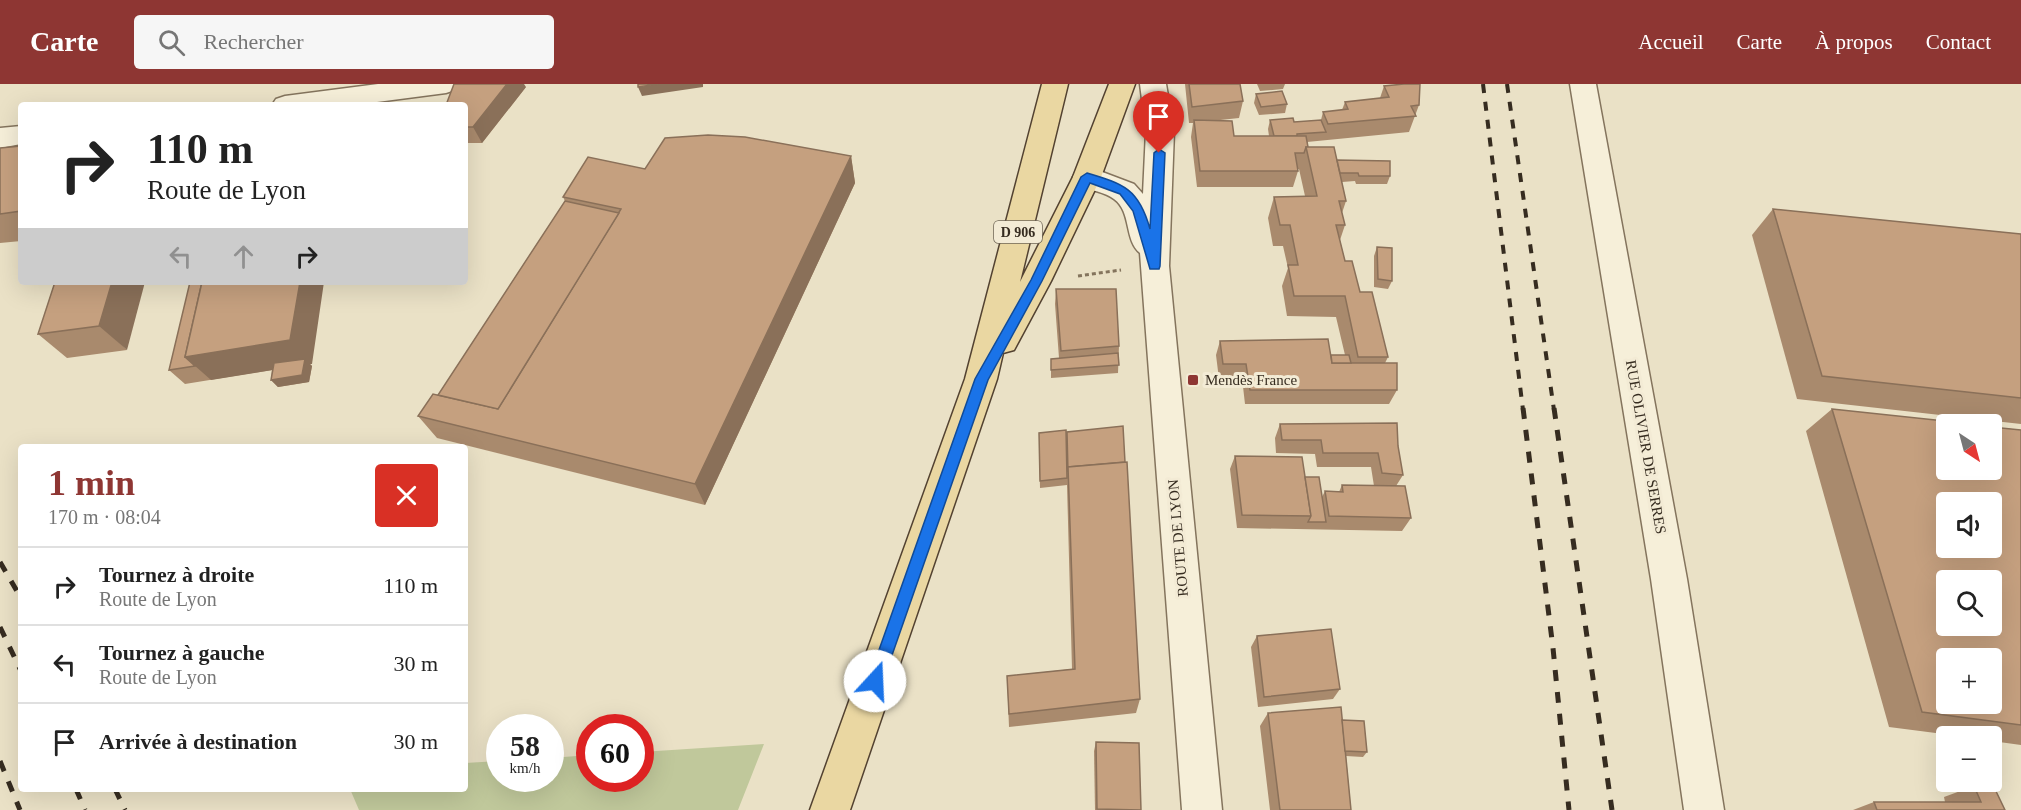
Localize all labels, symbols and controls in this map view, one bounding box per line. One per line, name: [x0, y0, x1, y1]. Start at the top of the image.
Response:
search box: [134, 15, 554, 69]
text: Carte: [30, 26, 98, 57]
icon: search: [155, 26, 188, 59]
text: Rechercher: [203, 29, 304, 54]
text: Accueil: [1638, 30, 1704, 54]
text: Carte: [1737, 30, 1782, 54]
text: À propos: [1815, 30, 1893, 54]
text: Contact: [1926, 30, 1991, 54]
pin: [1133, 91, 1184, 153]
icon: arrive: [1142, 100, 1175, 133]
icon: right: [48, 126, 126, 204]
text: 110 m: [147, 126, 253, 172]
text: Route de Lyon: [147, 175, 306, 205]
road number: D 906: [994, 221, 1042, 243]
icon: left: [164, 240, 197, 273]
icon: ahead: [227, 240, 260, 273]
icon: right: [290, 240, 323, 273]
street label: RUE OLIVIER DE SERRES: [1623, 359, 1669, 535]
place label: Mendès France: [1205, 372, 1297, 388]
marker: Mendès France: [1186, 373, 1200, 387]
north arrow: [1936, 414, 2002, 480]
map controls: [1936, 414, 2002, 792]
text: 1 min: [48, 463, 135, 503]
button: close: [375, 464, 438, 527]
street label: ROUTE DE LYON: [1165, 479, 1191, 597]
button: sound: [1936, 492, 2002, 558]
text: 170 m · 08:04: [48, 506, 161, 528]
text: Tournez à droite: [99, 562, 254, 587]
icon: right: [48, 570, 81, 603]
button: search: [1936, 570, 2002, 636]
text: 110 m: [383, 573, 438, 598]
text: Route de Lyon: [99, 588, 217, 610]
text: Tournez à gauche: [99, 640, 264, 665]
icon: left: [48, 648, 81, 681]
button: +: [1936, 648, 2002, 714]
position arrow: [843, 649, 907, 713]
text: 30 m: [393, 651, 438, 676]
text: Route de Lyon: [99, 666, 217, 688]
speed limit sign: 60: [576, 714, 654, 792]
icon: arrive: [48, 726, 81, 759]
button: −: [1936, 726, 2002, 792]
text: Arrivée à destination: [99, 729, 297, 754]
text: 30 m: [393, 729, 438, 754]
text: 58: [510, 729, 540, 762]
text: km/h: [510, 760, 540, 776]

